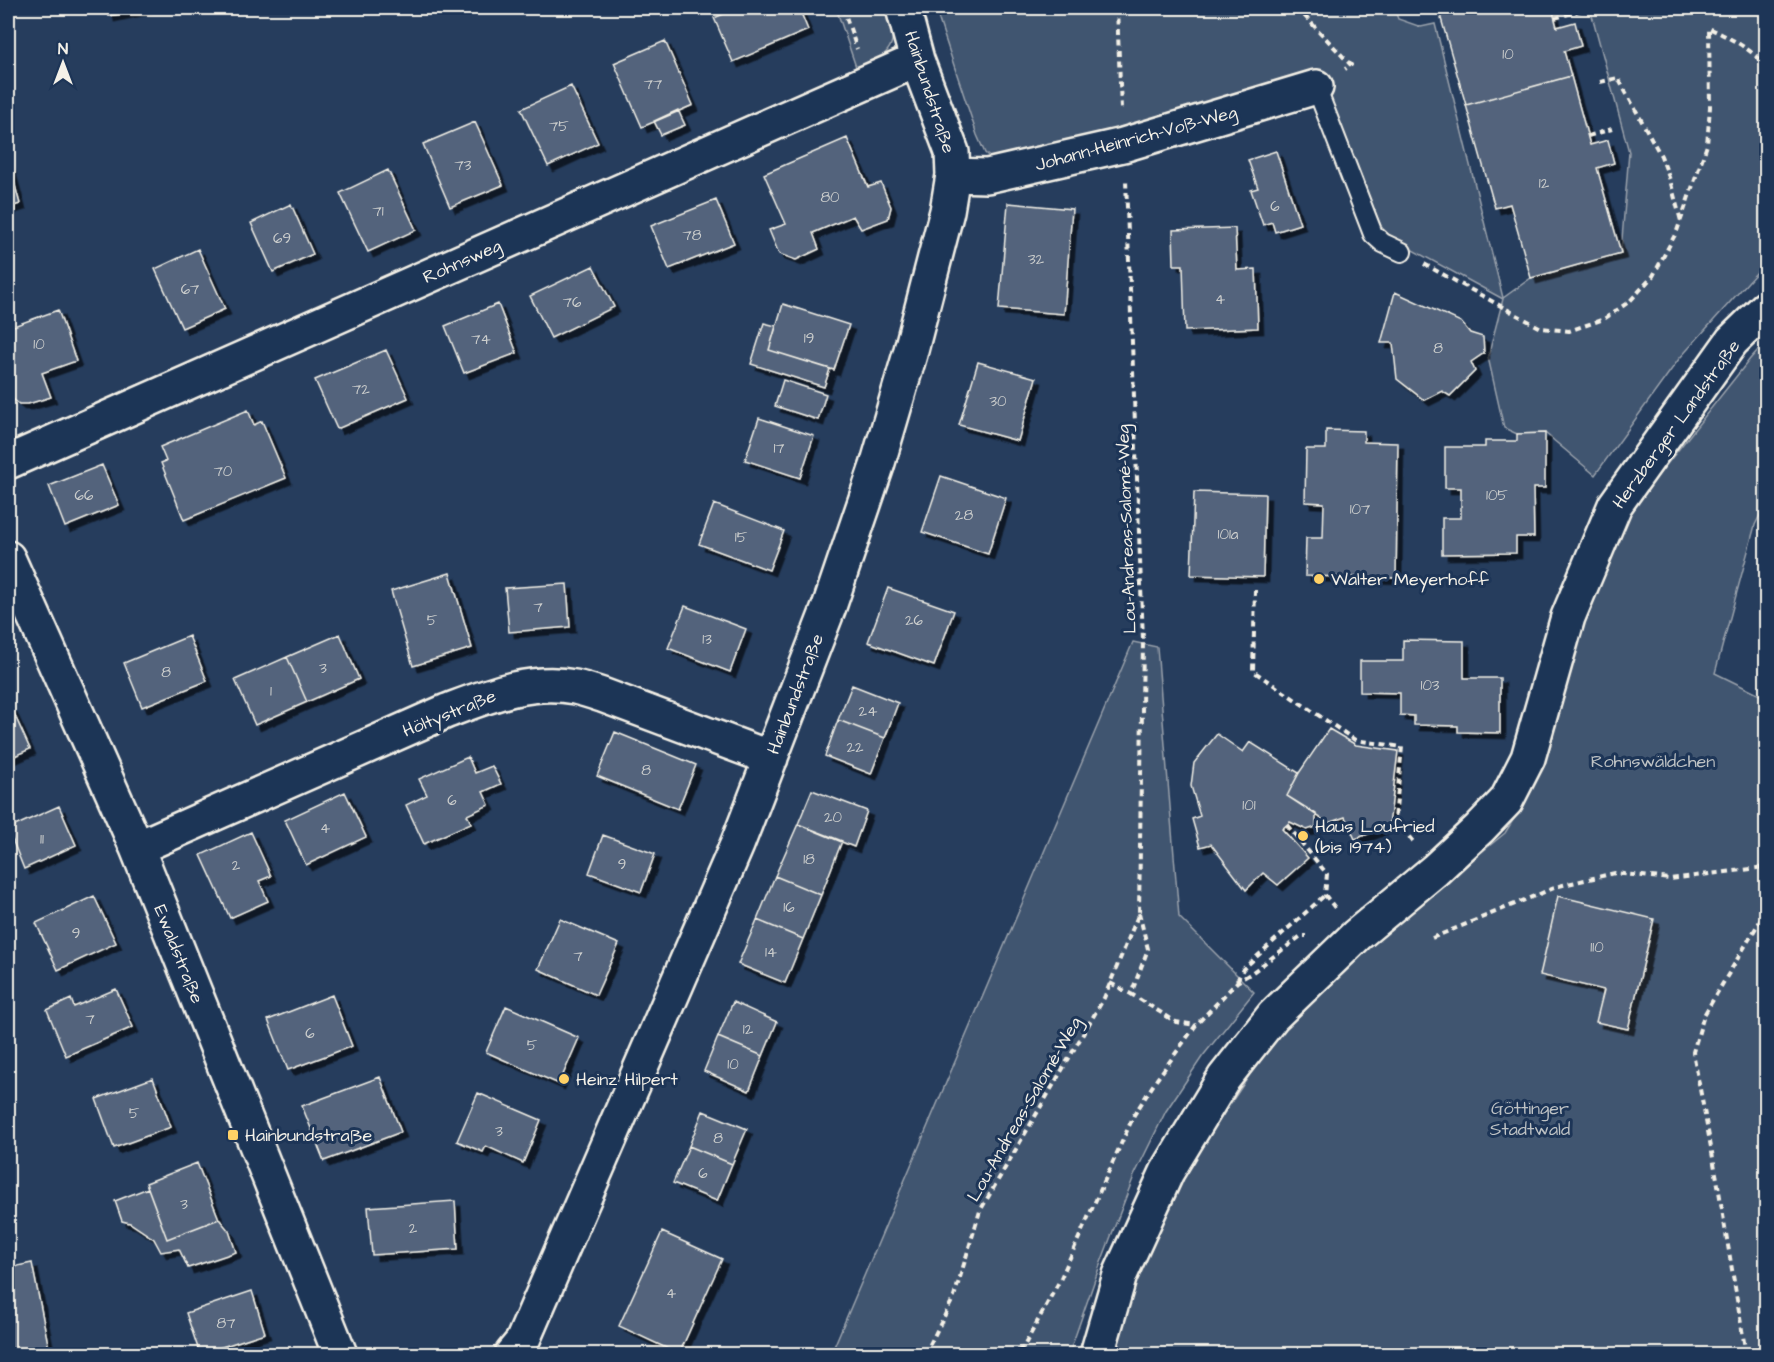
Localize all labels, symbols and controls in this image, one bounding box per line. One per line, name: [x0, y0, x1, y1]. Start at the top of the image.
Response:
street label: Hainbundstraße: [898, 28, 961, 157]
north arrow: [33, 33, 93, 93]
text: N: [58, 38, 68, 60]
house number: 10: [1502, 44, 1514, 65]
house number: 77: [644, 74, 662, 95]
street label: Johann-Heinrich-Voß-Weg: [1032, 99, 1240, 178]
house number: 75: [549, 116, 569, 137]
house number: 73: [455, 155, 472, 176]
house number: 12: [1539, 173, 1550, 194]
house number: 80: [820, 187, 840, 208]
house number: 6: [1270, 196, 1280, 217]
house number: 71: [372, 201, 384, 222]
house number: 78: [683, 225, 702, 246]
house number: 69: [273, 228, 291, 249]
street label: Rohnsweg: [419, 233, 506, 291]
house number: 32: [1028, 249, 1045, 270]
house number: 67: [181, 279, 199, 300]
house number: 4: [1215, 289, 1225, 310]
house number: 76: [563, 292, 582, 313]
house number: 19: [804, 328, 814, 349]
house number: 74: [471, 329, 491, 350]
house number: 10: [33, 334, 45, 355]
street label: Herzberger Landstraße: [1607, 335, 1747, 514]
house number: 8: [1433, 338, 1443, 359]
house number: 72: [352, 379, 370, 400]
house number: 30: [989, 391, 1007, 412]
street label: Lou-Andreas-Salomé-Weg: [1110, 424, 1144, 634]
house number: 17: [773, 438, 785, 459]
house number: 70: [214, 461, 233, 482]
house number: 66: [75, 485, 94, 506]
house number: 105: [1486, 485, 1508, 506]
house number: 107: [1350, 499, 1370, 520]
house number: 28: [955, 505, 973, 526]
house number: 101a: [1218, 524, 1239, 545]
house number: 15: [735, 527, 748, 548]
place label: Walter Meyerhoff: [1331, 567, 1489, 593]
marker: Walter Meyerhoff: [1312, 572, 1326, 586]
house number: 7: [533, 597, 543, 618]
house number: 5: [427, 610, 438, 631]
house number: 26: [905, 610, 924, 631]
house number: 13: [702, 629, 712, 650]
street label: Hainbundstraße: [761, 630, 830, 758]
house number: 3: [319, 658, 327, 679]
house number: 8: [161, 662, 171, 683]
house number: 103: [1420, 675, 1440, 696]
house number: 1: [270, 681, 272, 702]
street label: Höltystraße: [399, 683, 500, 745]
house number: 24: [859, 701, 877, 722]
house number: 22: [846, 737, 864, 758]
park label: Rohnswäldchen: [1591, 749, 1715, 774]
house number: 8: [641, 760, 651, 781]
house number: 6: [447, 790, 457, 811]
house number: 101: [1242, 795, 1256, 816]
house number: 20: [824, 807, 843, 828]
place label: Haus Loufried (bis 1974): [1315, 814, 1434, 860]
house number: 4: [320, 818, 330, 839]
house number: 11: [40, 829, 44, 850]
marker: Haus Loufried (bis 1974): [1296, 829, 1310, 843]
house number: 18: [803, 849, 815, 870]
house number: 9: [618, 854, 626, 875]
house number: 2: [232, 855, 241, 876]
house number: 16: [783, 897, 795, 918]
street label: Ewaldstraße: [147, 901, 210, 1007]
house number: 9: [72, 923, 80, 944]
house number: 110: [1590, 937, 1604, 958]
house number: 14: [765, 942, 777, 963]
house number: 7: [573, 946, 583, 967]
house number: 7: [85, 1009, 95, 1030]
street label: Lou-Andreas-Salomé-Weg: [961, 1012, 1088, 1207]
house number: 12: [743, 1019, 754, 1040]
house number: 6: [305, 1023, 315, 1044]
house number: 5: [527, 1035, 538, 1056]
house number: 10: [727, 1054, 739, 1075]
place label: Heinz Hilpert: [576, 1067, 679, 1092]
marker: Heinz Hilpert: [557, 1072, 571, 1086]
park label: Göttinger Stadtwald: [1490, 1096, 1570, 1142]
house number: 5: [129, 1103, 140, 1124]
house number: 3: [495, 1121, 503, 1142]
place label: Hainbundstraße: [245, 1123, 372, 1148]
marker: Hainbundstraße: [226, 1128, 240, 1142]
house number: 8: [713, 1128, 723, 1149]
house number: 6: [698, 1163, 708, 1184]
house number: 3: [180, 1194, 188, 1215]
house number: 2: [409, 1218, 418, 1239]
house number: 4: [666, 1283, 676, 1304]
house number: 87: [217, 1313, 235, 1334]

